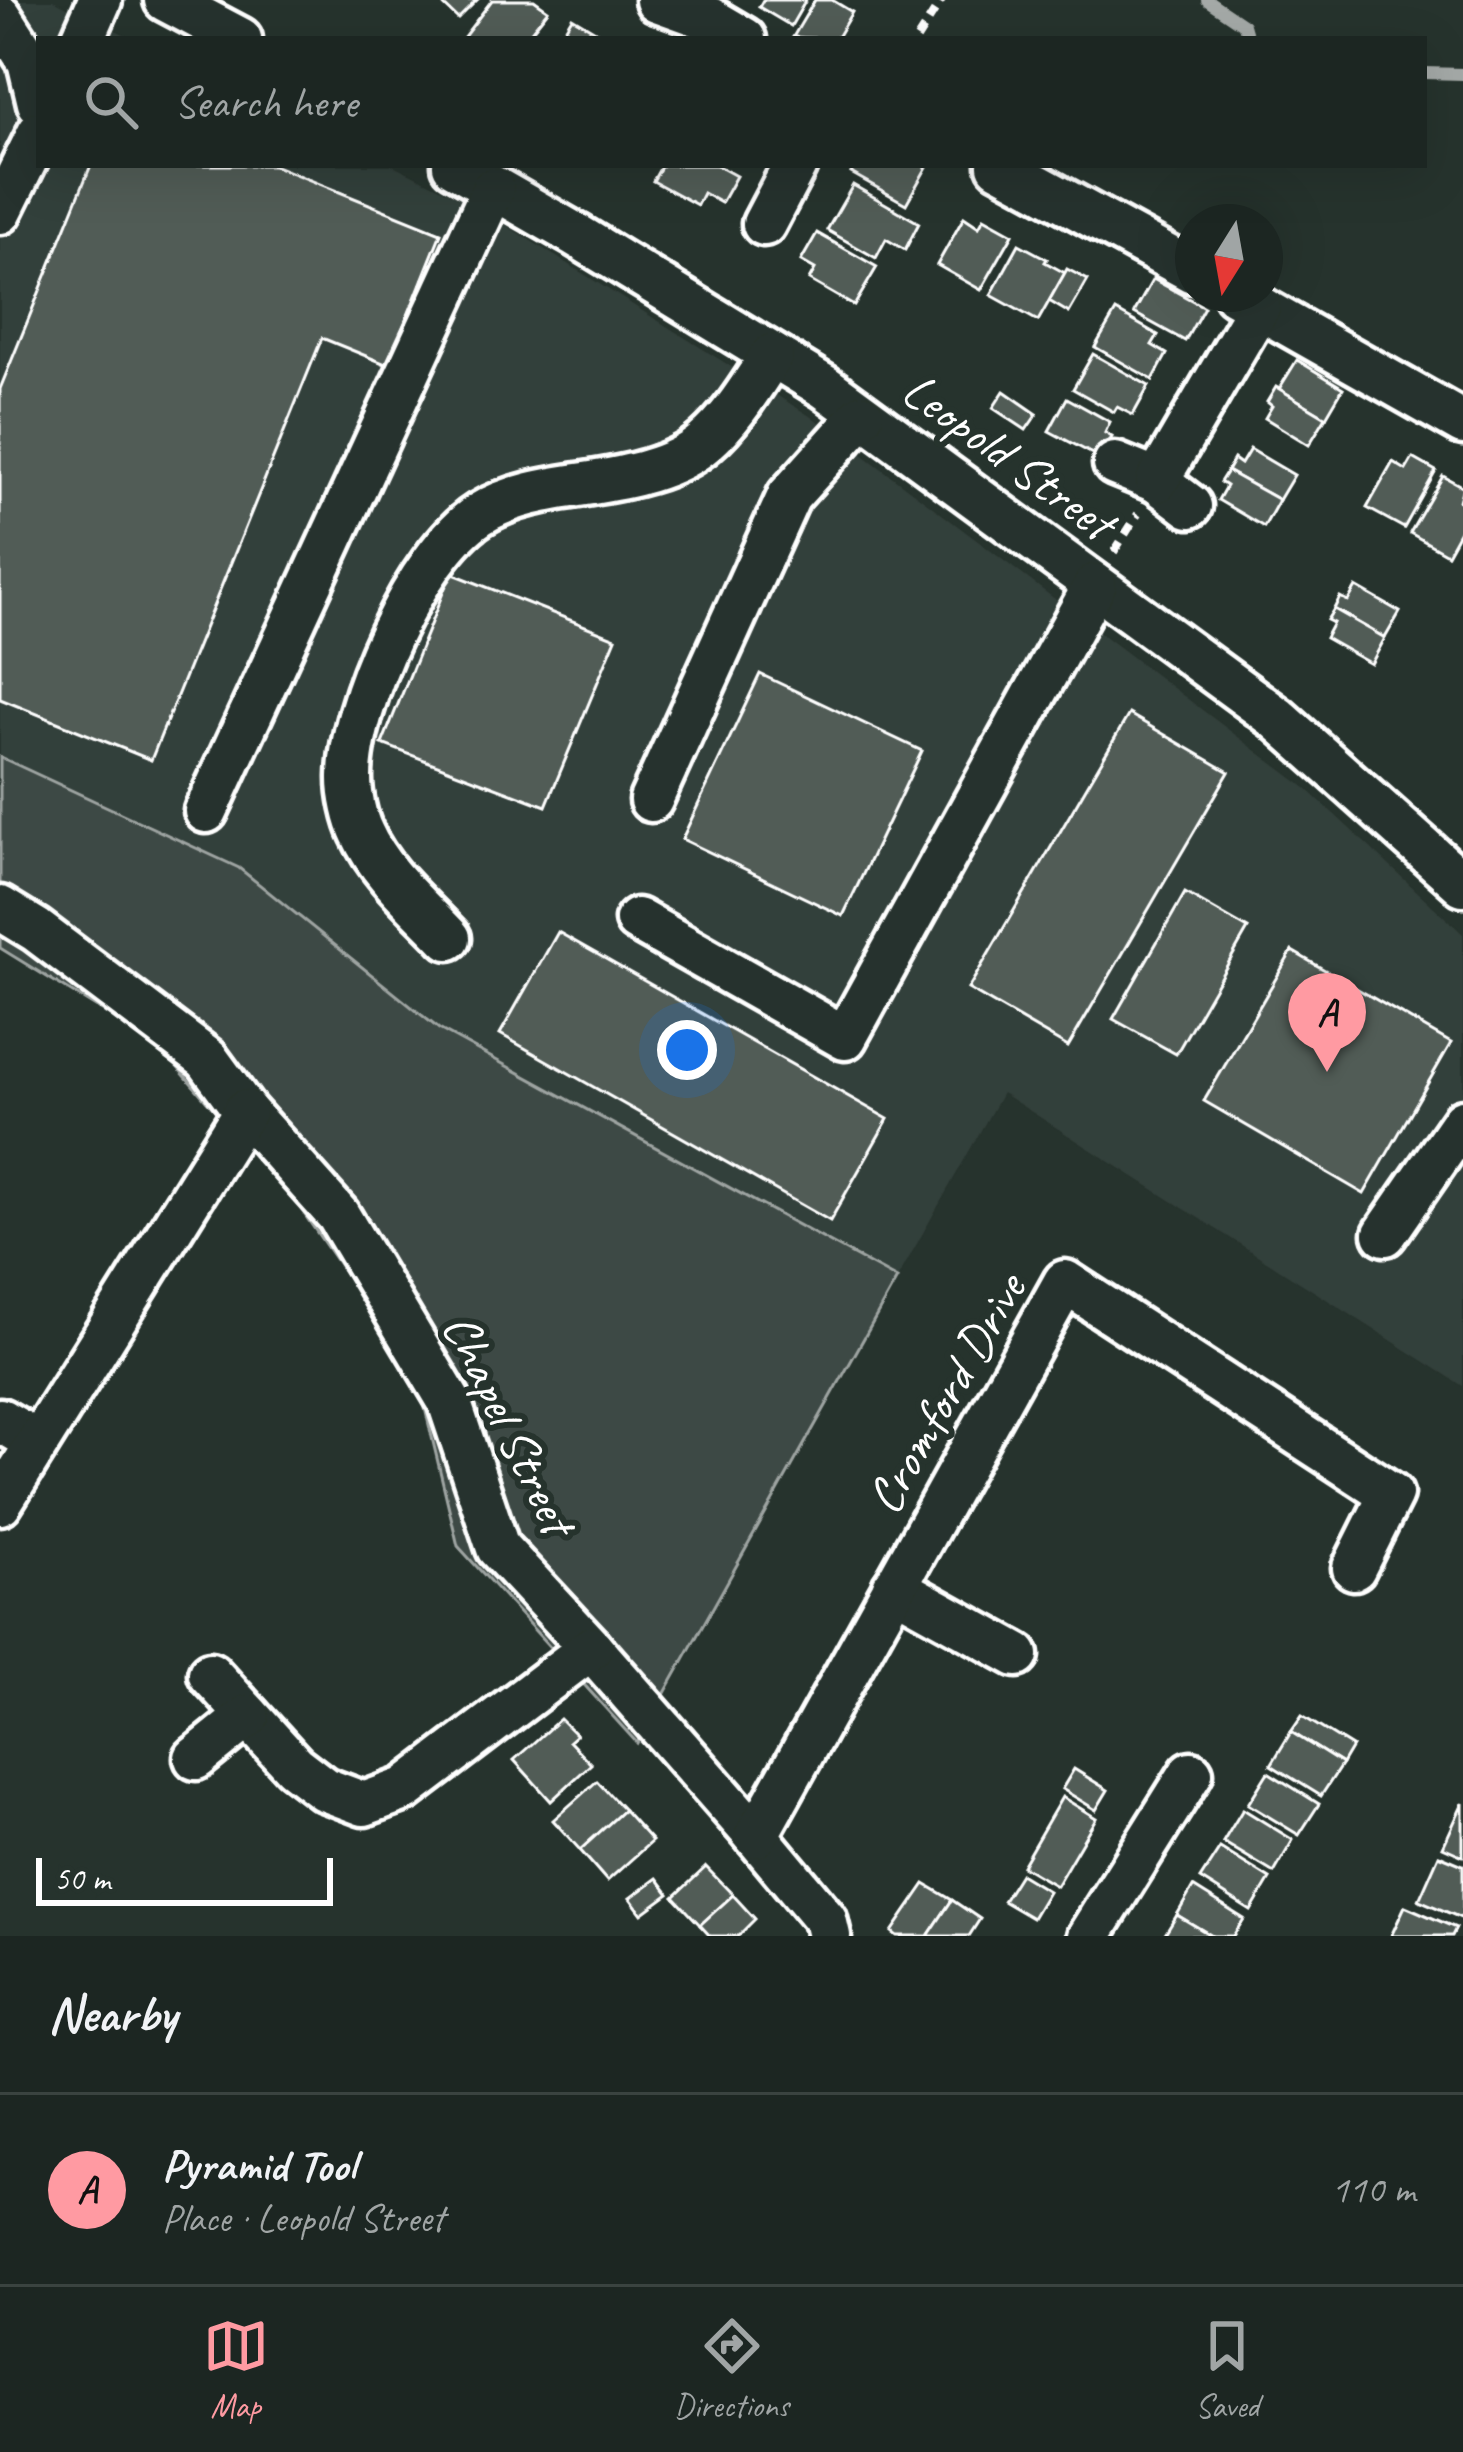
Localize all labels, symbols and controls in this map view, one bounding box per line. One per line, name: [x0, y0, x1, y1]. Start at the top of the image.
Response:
search box: [36, 36, 1427, 168]
icon: search: [78, 69, 144, 135]
text: Search here: [174, 74, 357, 131]
north arrow: [1175, 204, 1283, 312]
street label: Leopold Street: [890, 358, 1132, 557]
pin: A: [1288, 973, 1366, 1072]
your location: [657, 1020, 717, 1080]
street label: Cromford Drive: [852, 1259, 1042, 1525]
street label: Chapel Street: [428, 1302, 593, 1550]
scale bar: [36, 1852, 333, 1905]
text: 50 m: [54, 1858, 110, 1900]
text: Nearby: [48, 1982, 176, 2046]
text: Pyramid Tool: [162, 2137, 356, 2194]
text: A: [77, 2165, 97, 2214]
text: 110 m: [1331, 2165, 1415, 2214]
text: Place · Leopold Street: [162, 2194, 445, 2243]
tab: Map: [203, 2313, 269, 2427]
tab: Directions: [674, 2313, 789, 2427]
tab: Saved: [1194, 2313, 1260, 2427]

